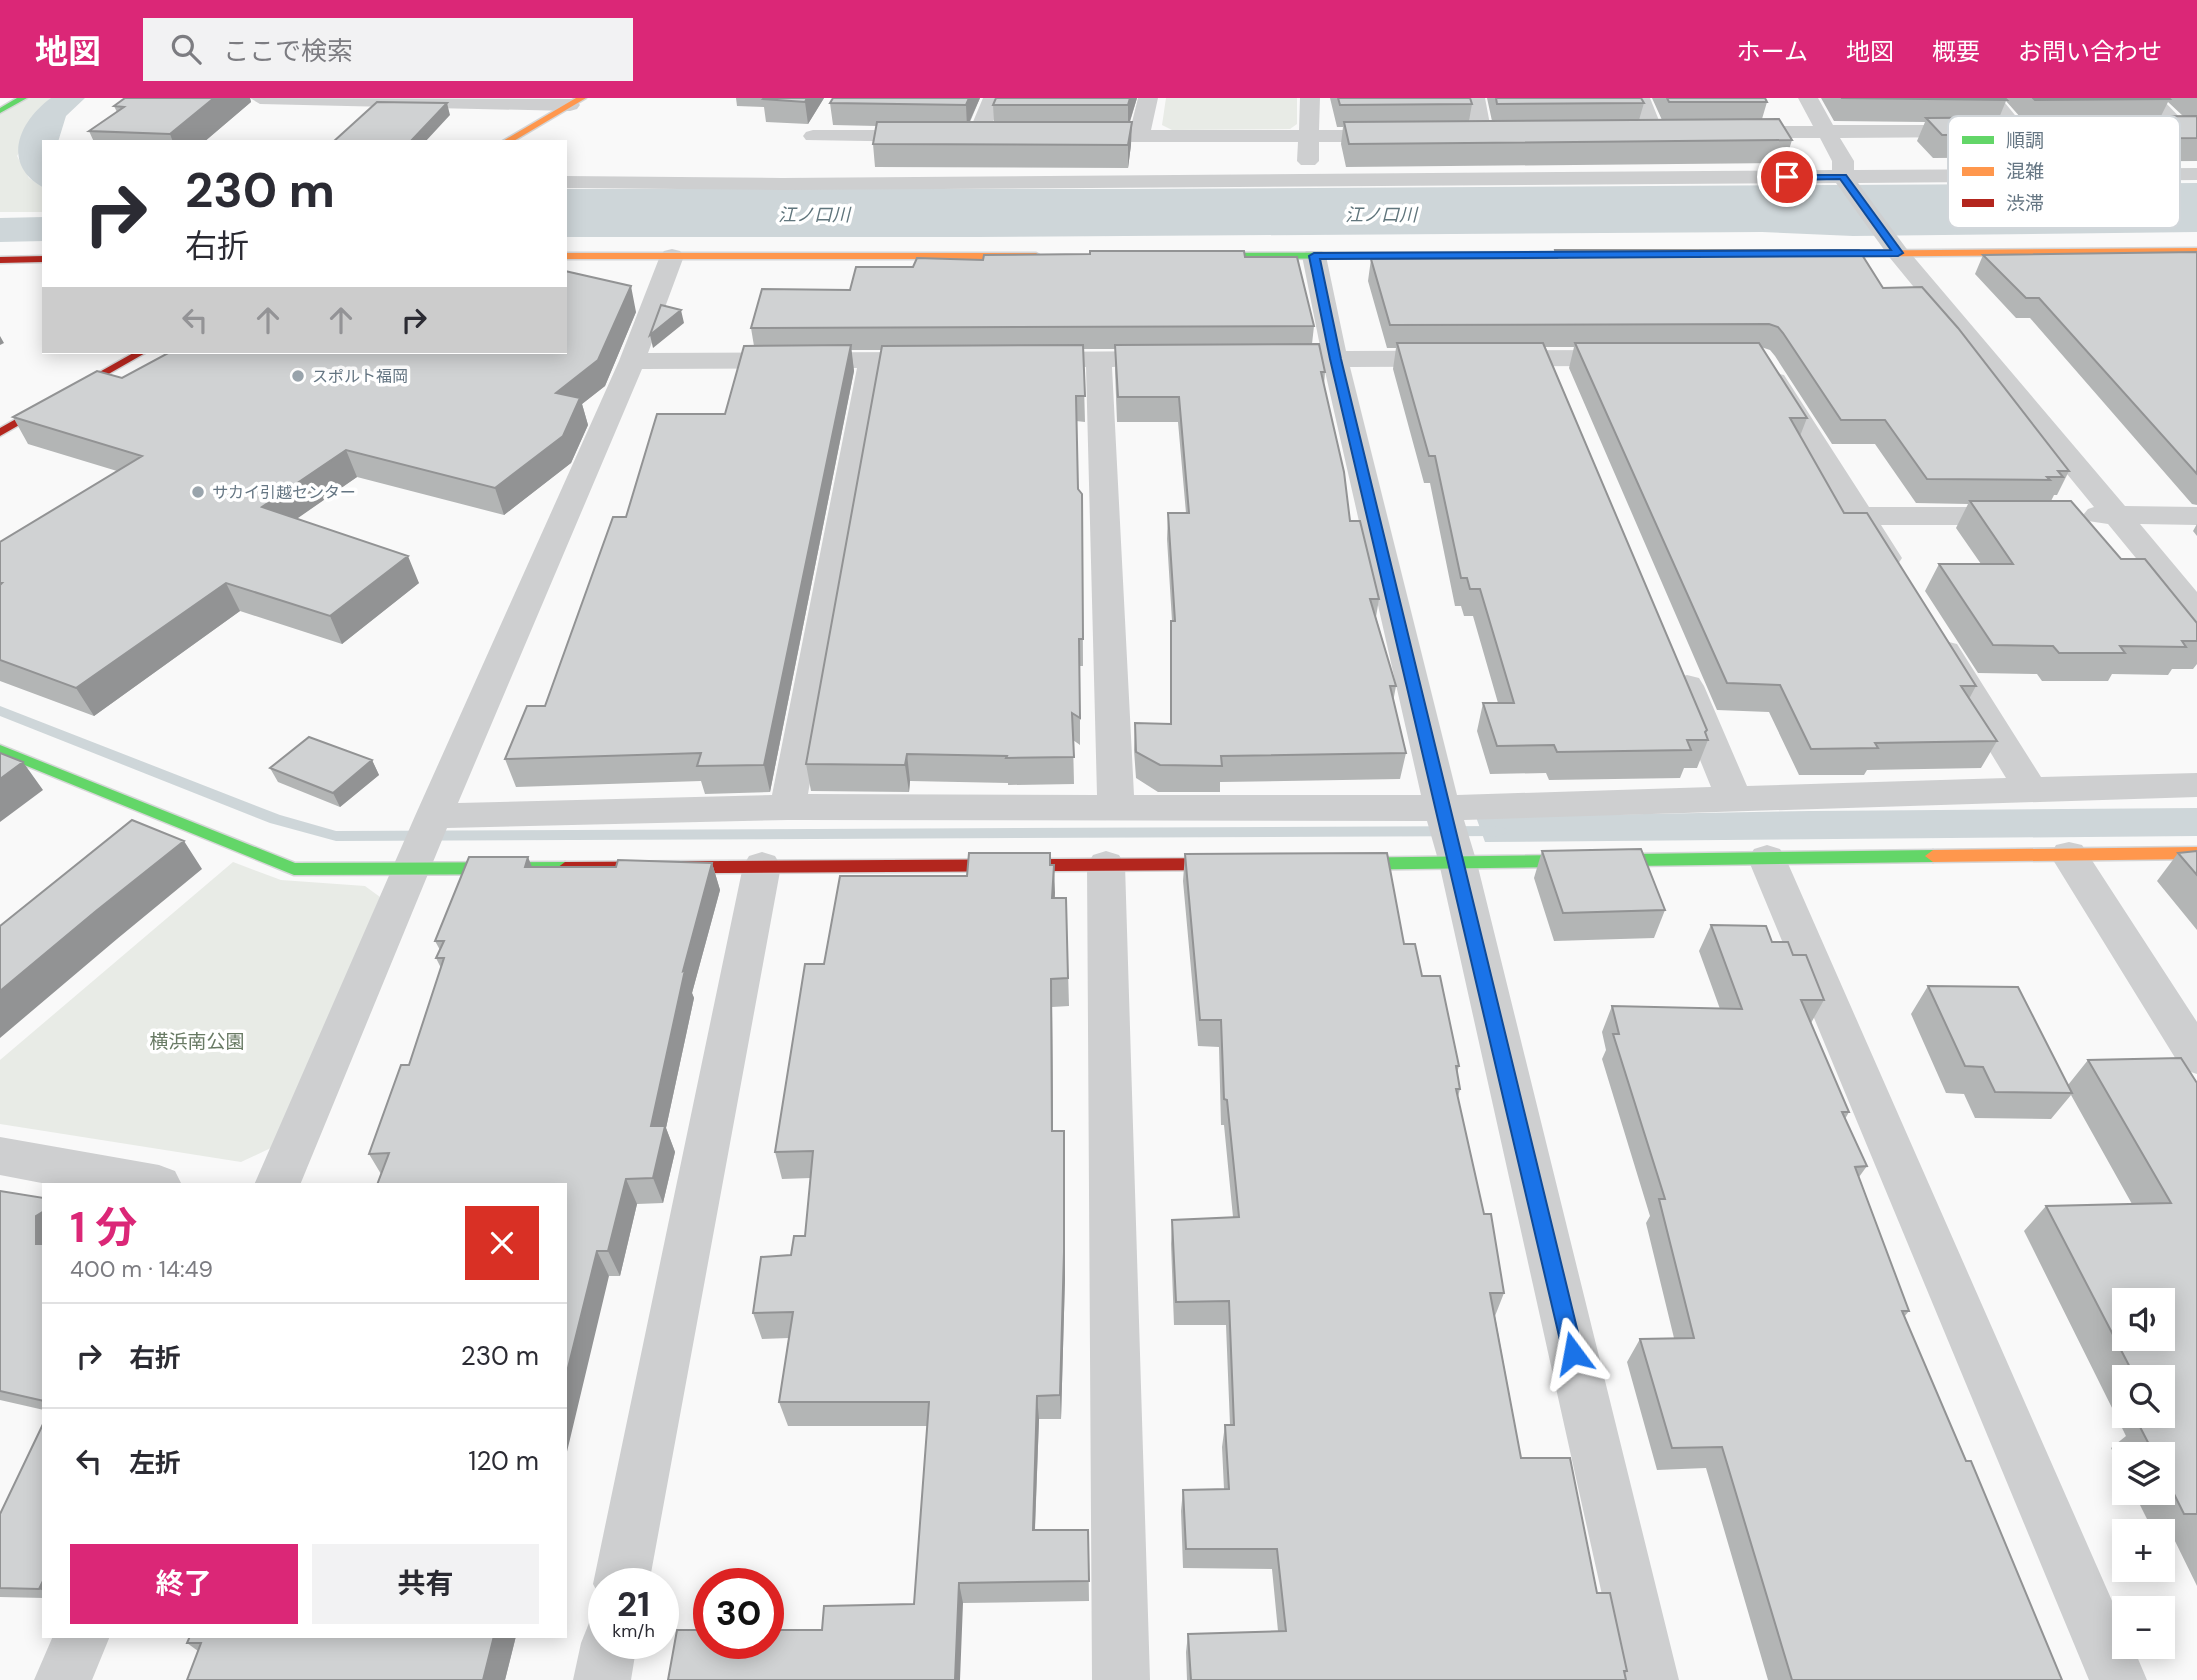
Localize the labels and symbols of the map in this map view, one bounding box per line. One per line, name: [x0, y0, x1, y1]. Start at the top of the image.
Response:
legend: [1948, 116, 2180, 228]
text: 順調: [2006, 128, 2044, 153]
pin: [1757, 147, 1817, 207]
text: 混雑: [2006, 159, 2044, 184]
text: 渋滞: [2006, 191, 2044, 216]
water label: 江ノ口川: [778, 203, 852, 227]
water label: 江ノ口川: [1345, 203, 1419, 227]
place label: スポルト福岡: [312, 366, 408, 387]
marker: スポルト福岡: [290, 368, 306, 384]
place label: サカイ引越センター: [212, 482, 356, 503]
marker: サカイ引越センター: [190, 484, 206, 500]
park label: 横浜南公園: [149, 1029, 245, 1054]
position arrow: [1536, 1316, 1610, 1390]
speed limit sign: 30: [693, 1568, 784, 1659]

